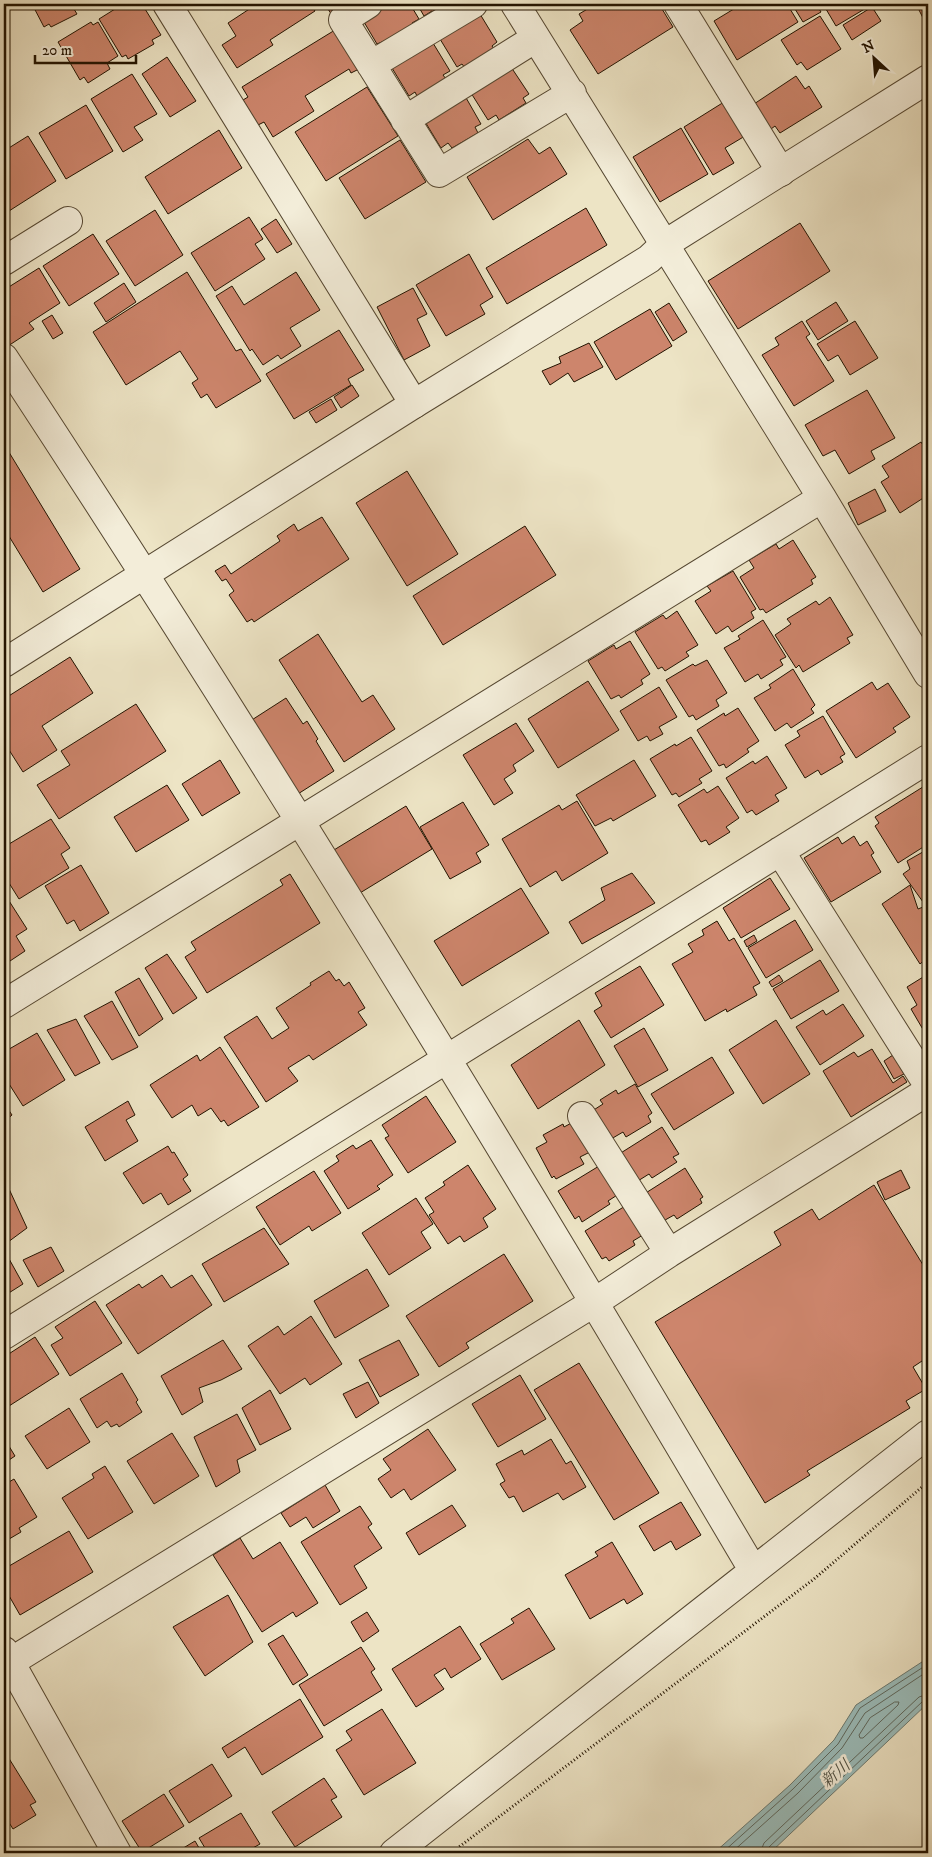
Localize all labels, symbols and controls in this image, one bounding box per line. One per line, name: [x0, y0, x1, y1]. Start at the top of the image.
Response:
scale bar: [35, 32, 136, 64]
north arrow: [850, 32, 900, 82]
text: N: [860, 36, 878, 58]
text: 20 m: [42, 41, 72, 60]
water label: 新川: [817, 1754, 856, 1792]

